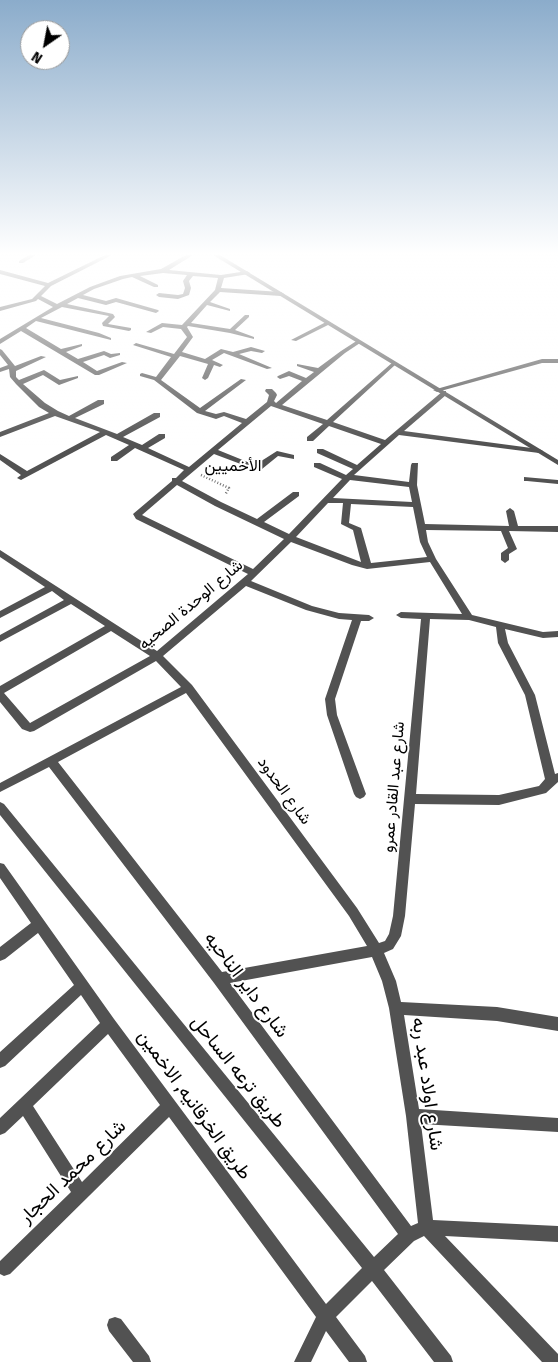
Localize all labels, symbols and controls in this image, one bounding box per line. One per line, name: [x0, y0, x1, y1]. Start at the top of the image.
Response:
north arrow: [20, 20, 70, 70]
text: N: [29, 48, 46, 67]
district label: الأخميين: [205, 457, 261, 477]
street label: شارع الوحدة الصحيه: [135, 556, 247, 654]
street label: شارع عبد القادر عمرو: [379, 721, 409, 853]
street label: شارع الحدود: [253, 753, 315, 829]
street label: شارع داير الناحيه: [199, 928, 293, 1042]
street label: طريق ترعه الساحل: [186, 1011, 290, 1133]
street label: شارع اولاد عبد ربه: [406, 1016, 448, 1152]
street label: طريق الخرقانيه, الاخمين: [132, 1026, 256, 1184]
street label: شارع محمد الحجار: [15, 1115, 131, 1229]

